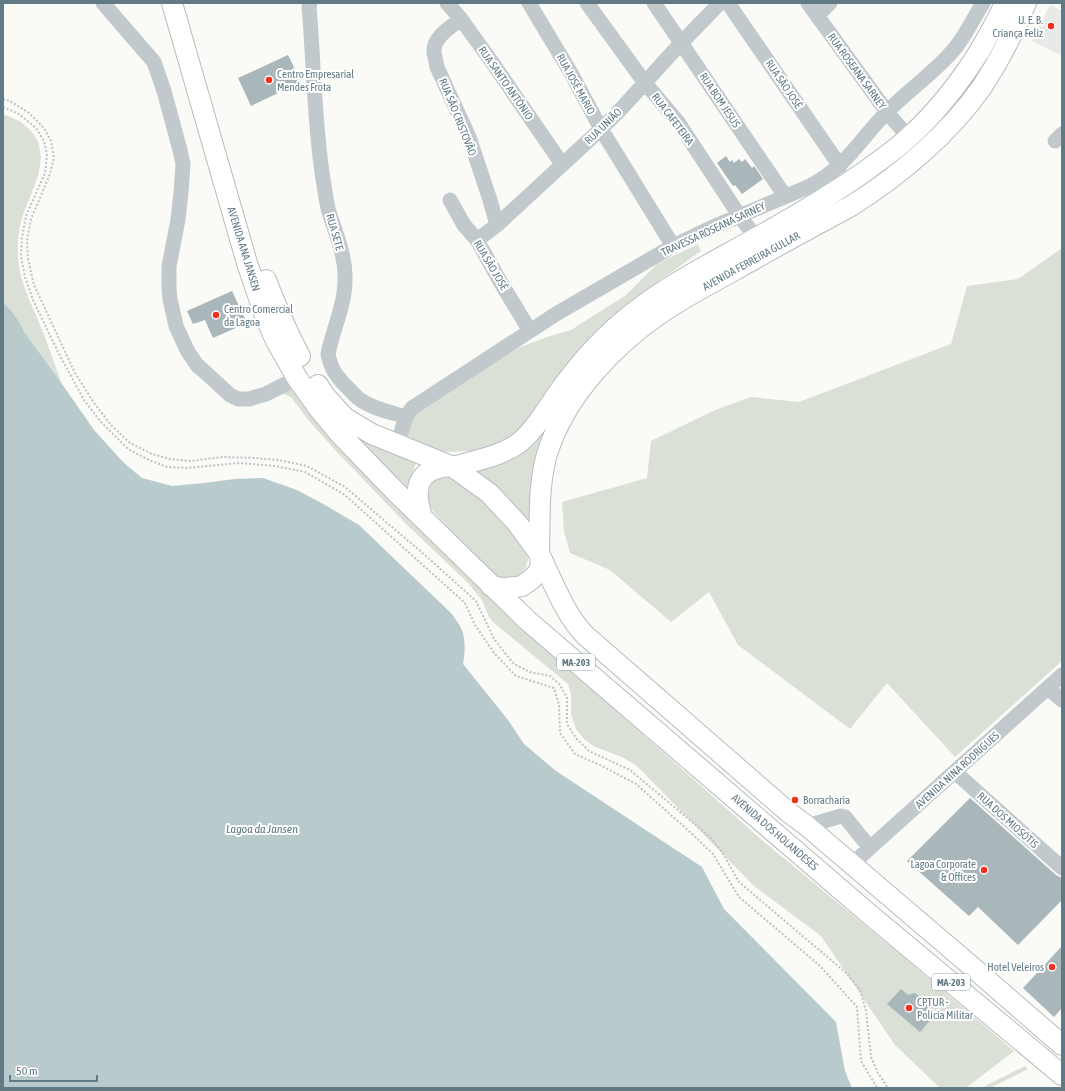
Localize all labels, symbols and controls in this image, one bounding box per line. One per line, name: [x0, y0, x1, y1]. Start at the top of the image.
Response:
place label: U. E. B. Criança Feliz: [993, 14, 1043, 39]
marker: U. E. B. Criança Feliz: [1046, 21, 1056, 31]
street label: RUA ROSEANA SARNEY: [826, 31, 888, 111]
street label: RUA SANTO ANTÔNIO: [476, 44, 536, 122]
street label: RUA JOSÉ MARIO: [554, 52, 598, 116]
street label: RUA SÃO JOSÉ: [763, 57, 805, 111]
place label: Centro Empresarial Mendes Frota: [277, 68, 354, 93]
street label: RUA BOM JESUS: [697, 70, 743, 130]
marker: Centro Empresarial Mendes Frota: [264, 75, 274, 85]
street label: RUA SÃO CRISTOVÃO: [437, 76, 479, 158]
street label: RUA CAFETEIRA: [650, 91, 697, 148]
street label: RUA UNIÃO: [582, 106, 624, 146]
street label: TRAVESSA ROSEANA SARNEY: [659, 200, 767, 258]
street label: AVENIDA ANA JANSEN: [225, 205, 263, 293]
street label: RUA SETE: [324, 212, 346, 252]
street label: AVENIDA FERREIRA GULLAR: [700, 229, 802, 293]
street label: RUA SÃO JOSÉ: [471, 238, 511, 292]
place label: Centro Comercial da Lagoa: [224, 303, 293, 328]
marker: Centro Comercial da Lagoa: [211, 310, 221, 320]
road number: MA-203: [557, 654, 595, 670]
street label: AVENIDA NINA RODRIGUES: [913, 729, 1001, 811]
street label: RUA DOS MIOSÓTIS: [975, 790, 1041, 851]
street label: AVENIDA DOS HOLANDESES: [730, 791, 821, 873]
place label: Borracharia: [803, 794, 850, 806]
marker: Borracharia: [790, 795, 800, 805]
water label: Lagoa da Jansen: [226, 822, 298, 836]
place label: Lagoa Corporate & Offices: [910, 858, 976, 883]
marker: Lagoa Corporate & Offices: [979, 865, 989, 875]
place label: Hotel Veleiros: [987, 961, 1044, 973]
marker: Hotel Veleiros: [1047, 962, 1057, 972]
road number: MA-203: [932, 974, 970, 990]
place label: CPTUR - Polícia Militar: [917, 996, 974, 1021]
marker: CPTUR - Polícia Militar: [904, 1003, 914, 1013]
scale bar: [10, 1057, 97, 1083]
text: 50 m: [16, 1064, 38, 1078]

